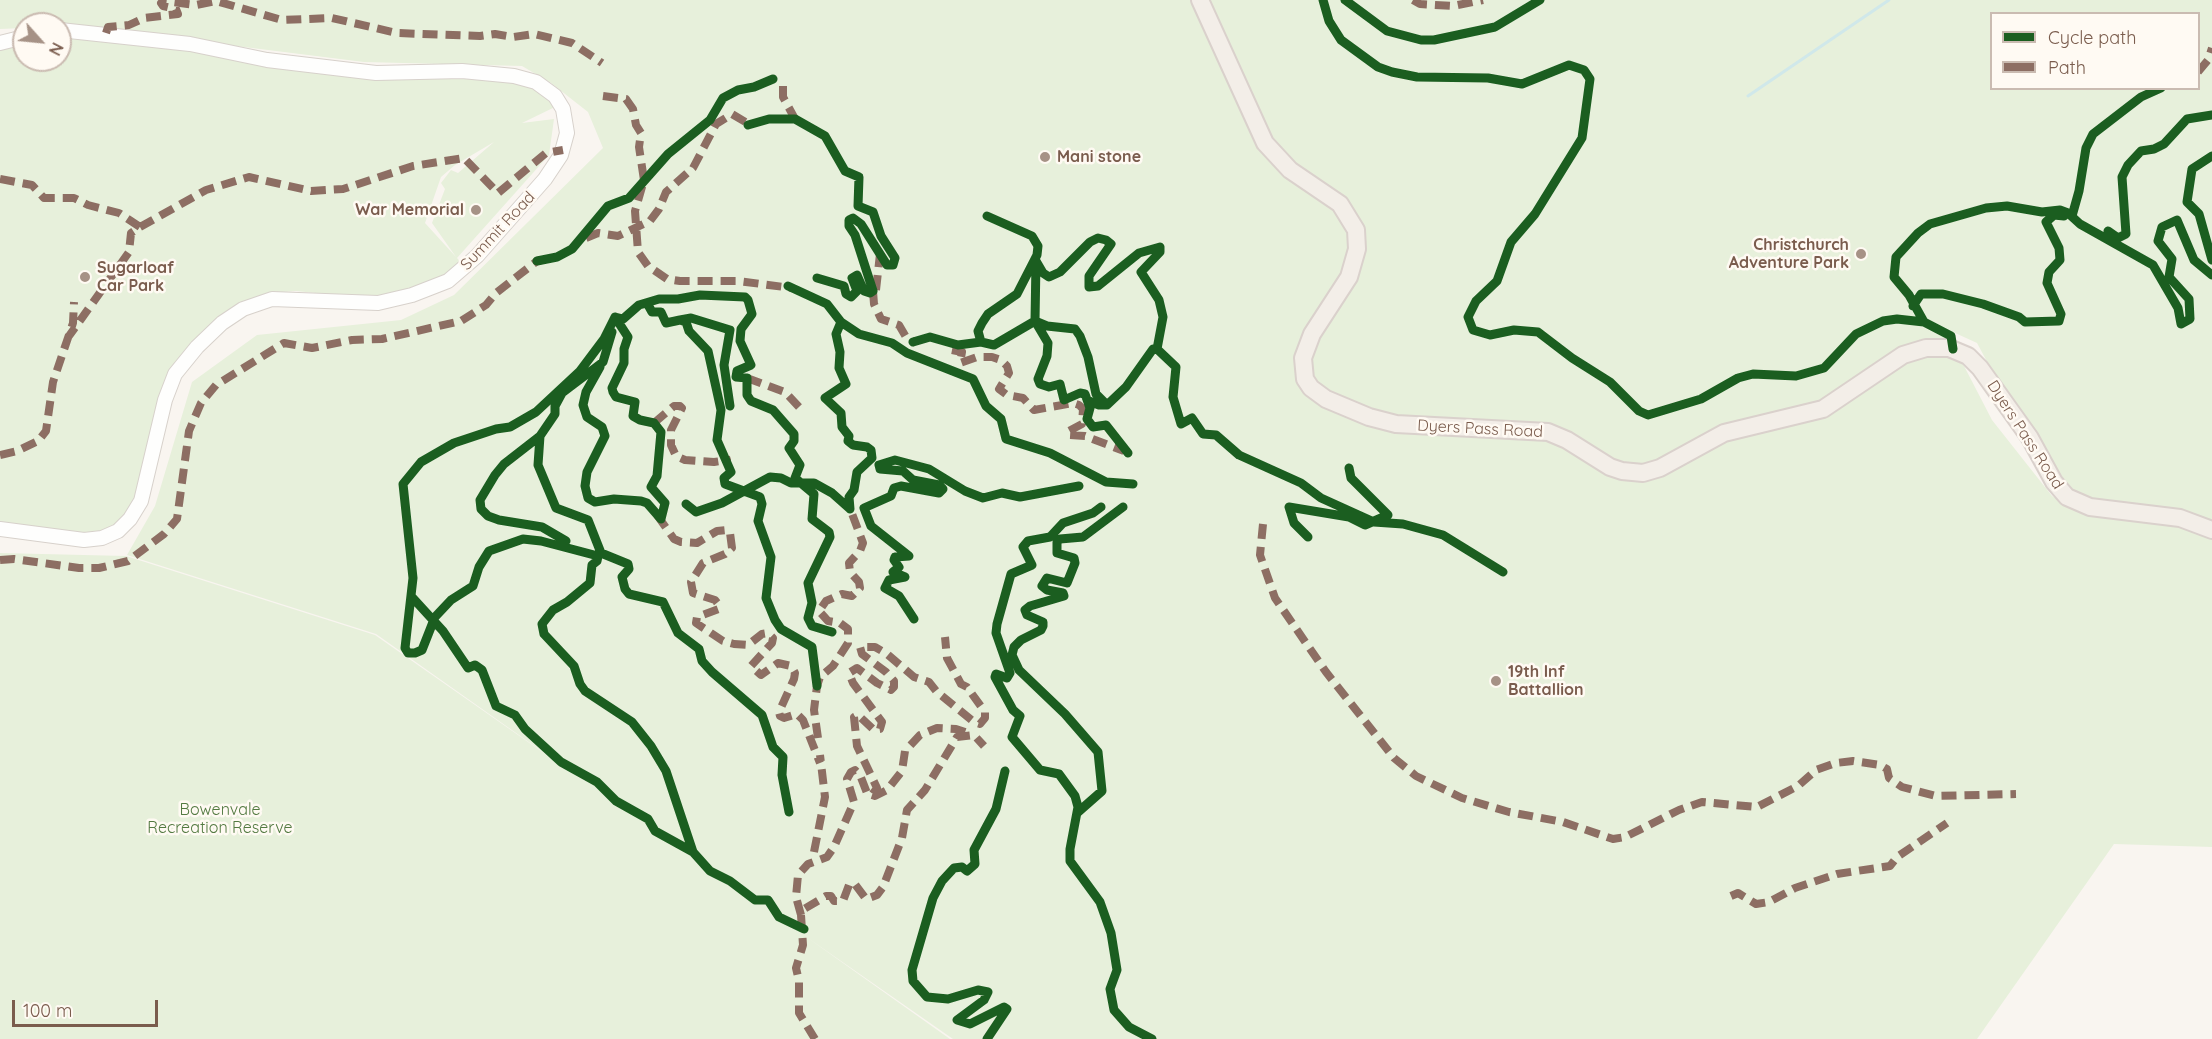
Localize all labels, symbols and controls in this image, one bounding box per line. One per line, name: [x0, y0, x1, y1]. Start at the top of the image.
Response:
north arrow: [12, 12, 72, 72]
legend: [1990, 12, 2200, 90]
text: Cycle path: [2048, 26, 2136, 49]
text: N: [45, 39, 68, 59]
text: Path: [2048, 56, 2086, 79]
place label: Mani stone: [1057, 147, 1141, 167]
marker: Mani stone: [1038, 150, 1052, 164]
street label: Summit Road: [457, 188, 539, 274]
place label: War Memorial: [355, 200, 464, 220]
marker: War Memorial: [469, 203, 483, 217]
place label: Christchurch Adventure Park: [1729, 235, 1849, 273]
marker: Christchurch Adventure Park: [1854, 247, 1868, 261]
place label: Sugarloaf Car Park: [97, 258, 174, 296]
marker: Sugarloaf Car Park: [78, 270, 92, 284]
street label: Dyers Pass Road: [1983, 377, 2067, 493]
street label: Dyers Pass Road: [1417, 416, 1543, 442]
place label: 19th Inf Battallion: [1508, 662, 1584, 700]
marker: 19th Inf Battallion: [1489, 674, 1503, 688]
park label: Bowenvale Recreation Reserve: [147, 800, 293, 838]
scale bar: [15, 988, 160, 1026]
text: 100 m: [23, 999, 72, 1022]

